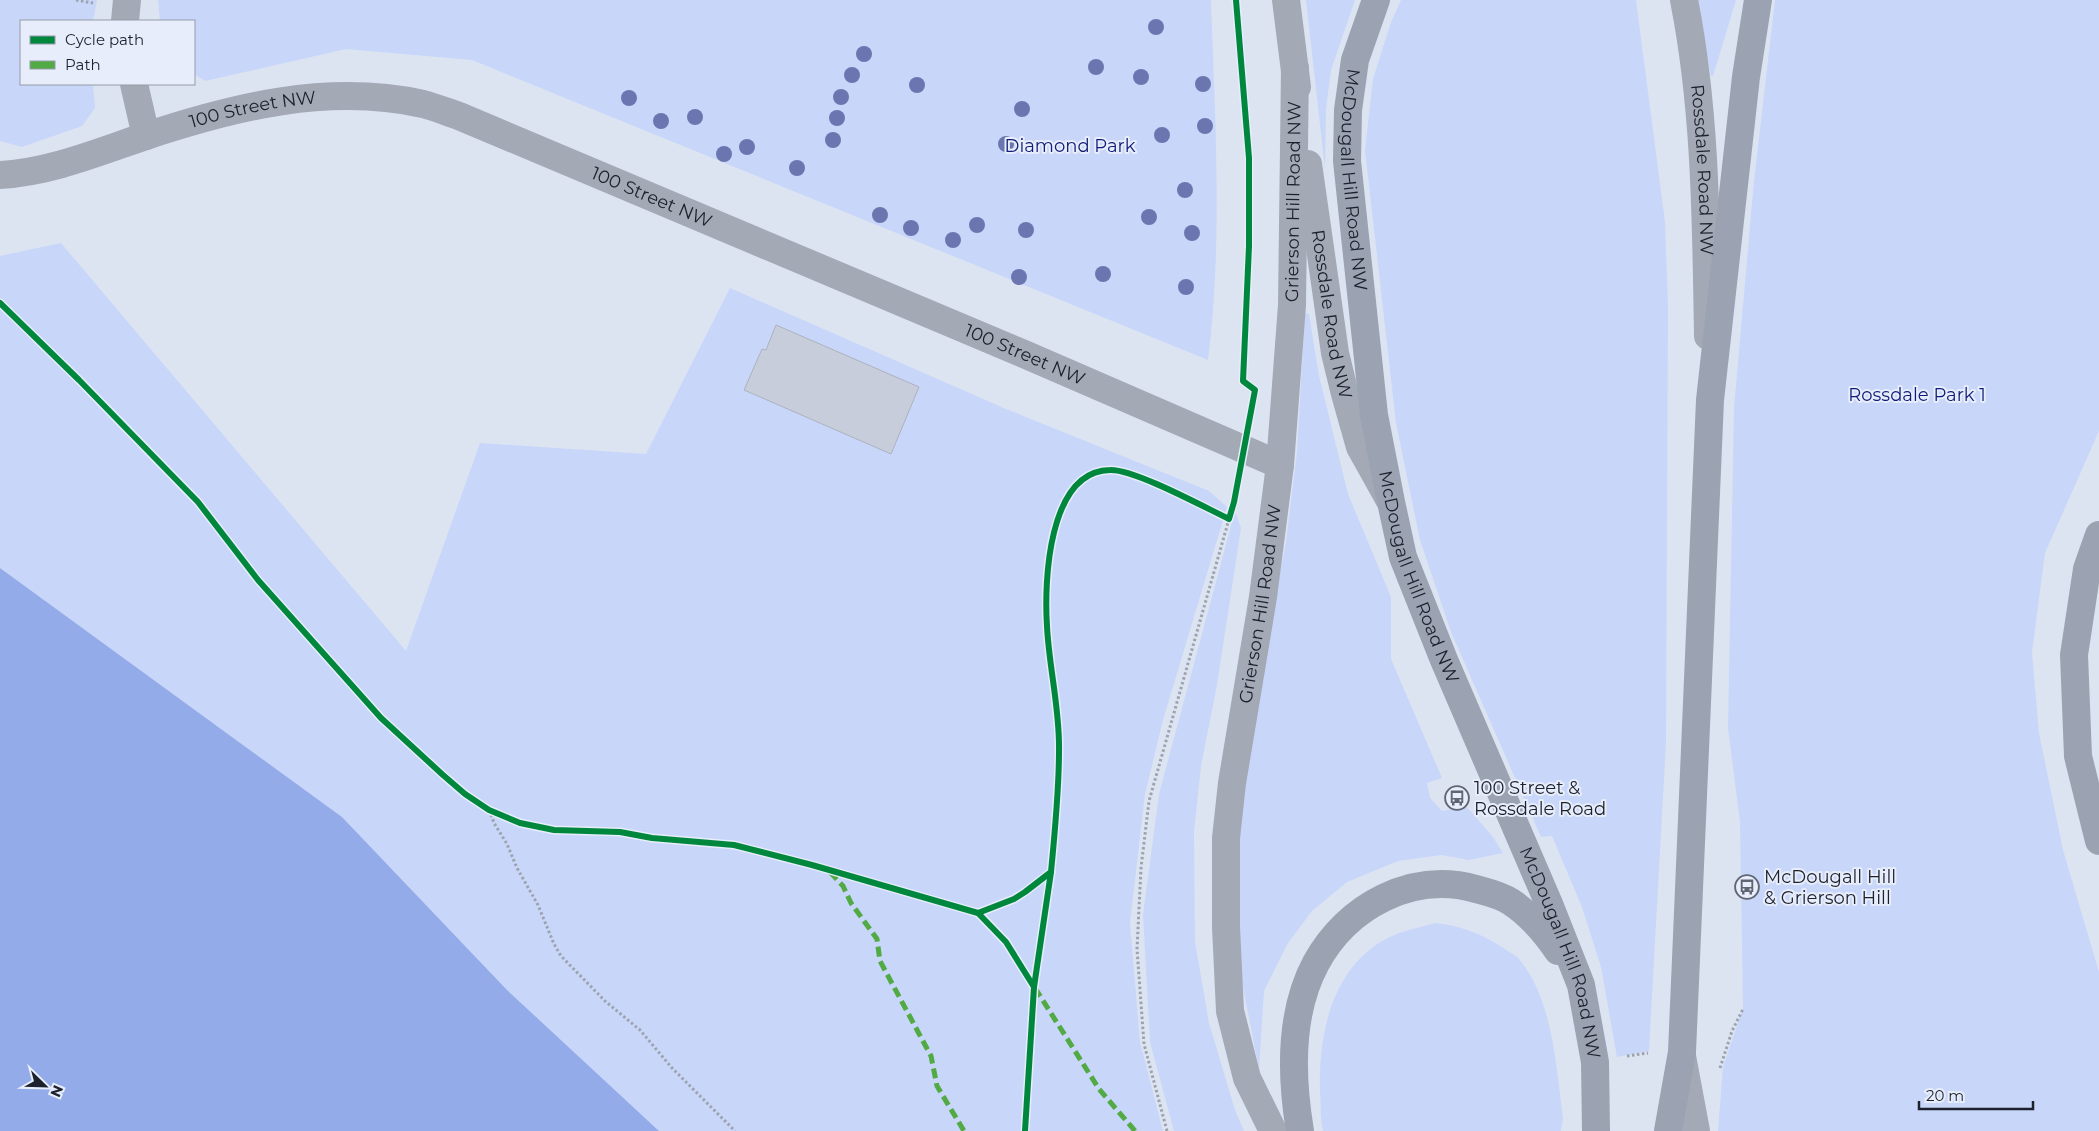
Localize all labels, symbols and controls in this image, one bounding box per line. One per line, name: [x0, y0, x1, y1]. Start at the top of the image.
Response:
legend: [20, 20, 195, 85]
text: Cycle path: [65, 30, 144, 49]
text: Path: [65, 55, 101, 74]
street label: McDougall Hill Road NW: [1336, 67, 1372, 292]
street label: Rossdale Road NW: [1686, 83, 1718, 256]
street label: 100 Street NW: [187, 86, 317, 133]
street label: Grierson Hill Road NW: [1281, 101, 1306, 302]
park label: Diamond Park: [1005, 135, 1136, 157]
street label: 100 Street NW: [588, 162, 715, 232]
street label: Rossdale Road NW: [1306, 228, 1357, 401]
street label: 100 Street NW: [961, 319, 1088, 390]
park label: Rossdale Park 1: [1848, 384, 1986, 406]
street label: McDougall Hill Road NW: [1374, 469, 1464, 687]
street label: Grierson Hill Road NW: [1234, 503, 1286, 705]
place label: 100 Street & Rossdale Road: [1474, 777, 1606, 820]
bus stop icon: 100 Street & Rossdale Road: [1444, 785, 1470, 811]
street label: McDougall Hill Road NW: [1515, 843, 1605, 1060]
place label: McDougall Hill & Grierson Hill: [1764, 866, 1896, 909]
bus stop icon: McDougall Hill & Grierson Hill: [1734, 874, 1760, 900]
north arrow: [20, 1061, 70, 1111]
scale bar: [1919, 1078, 2033, 1110]
text: N: [46, 1082, 67, 1100]
text: 20 m: [1926, 1086, 1964, 1105]

